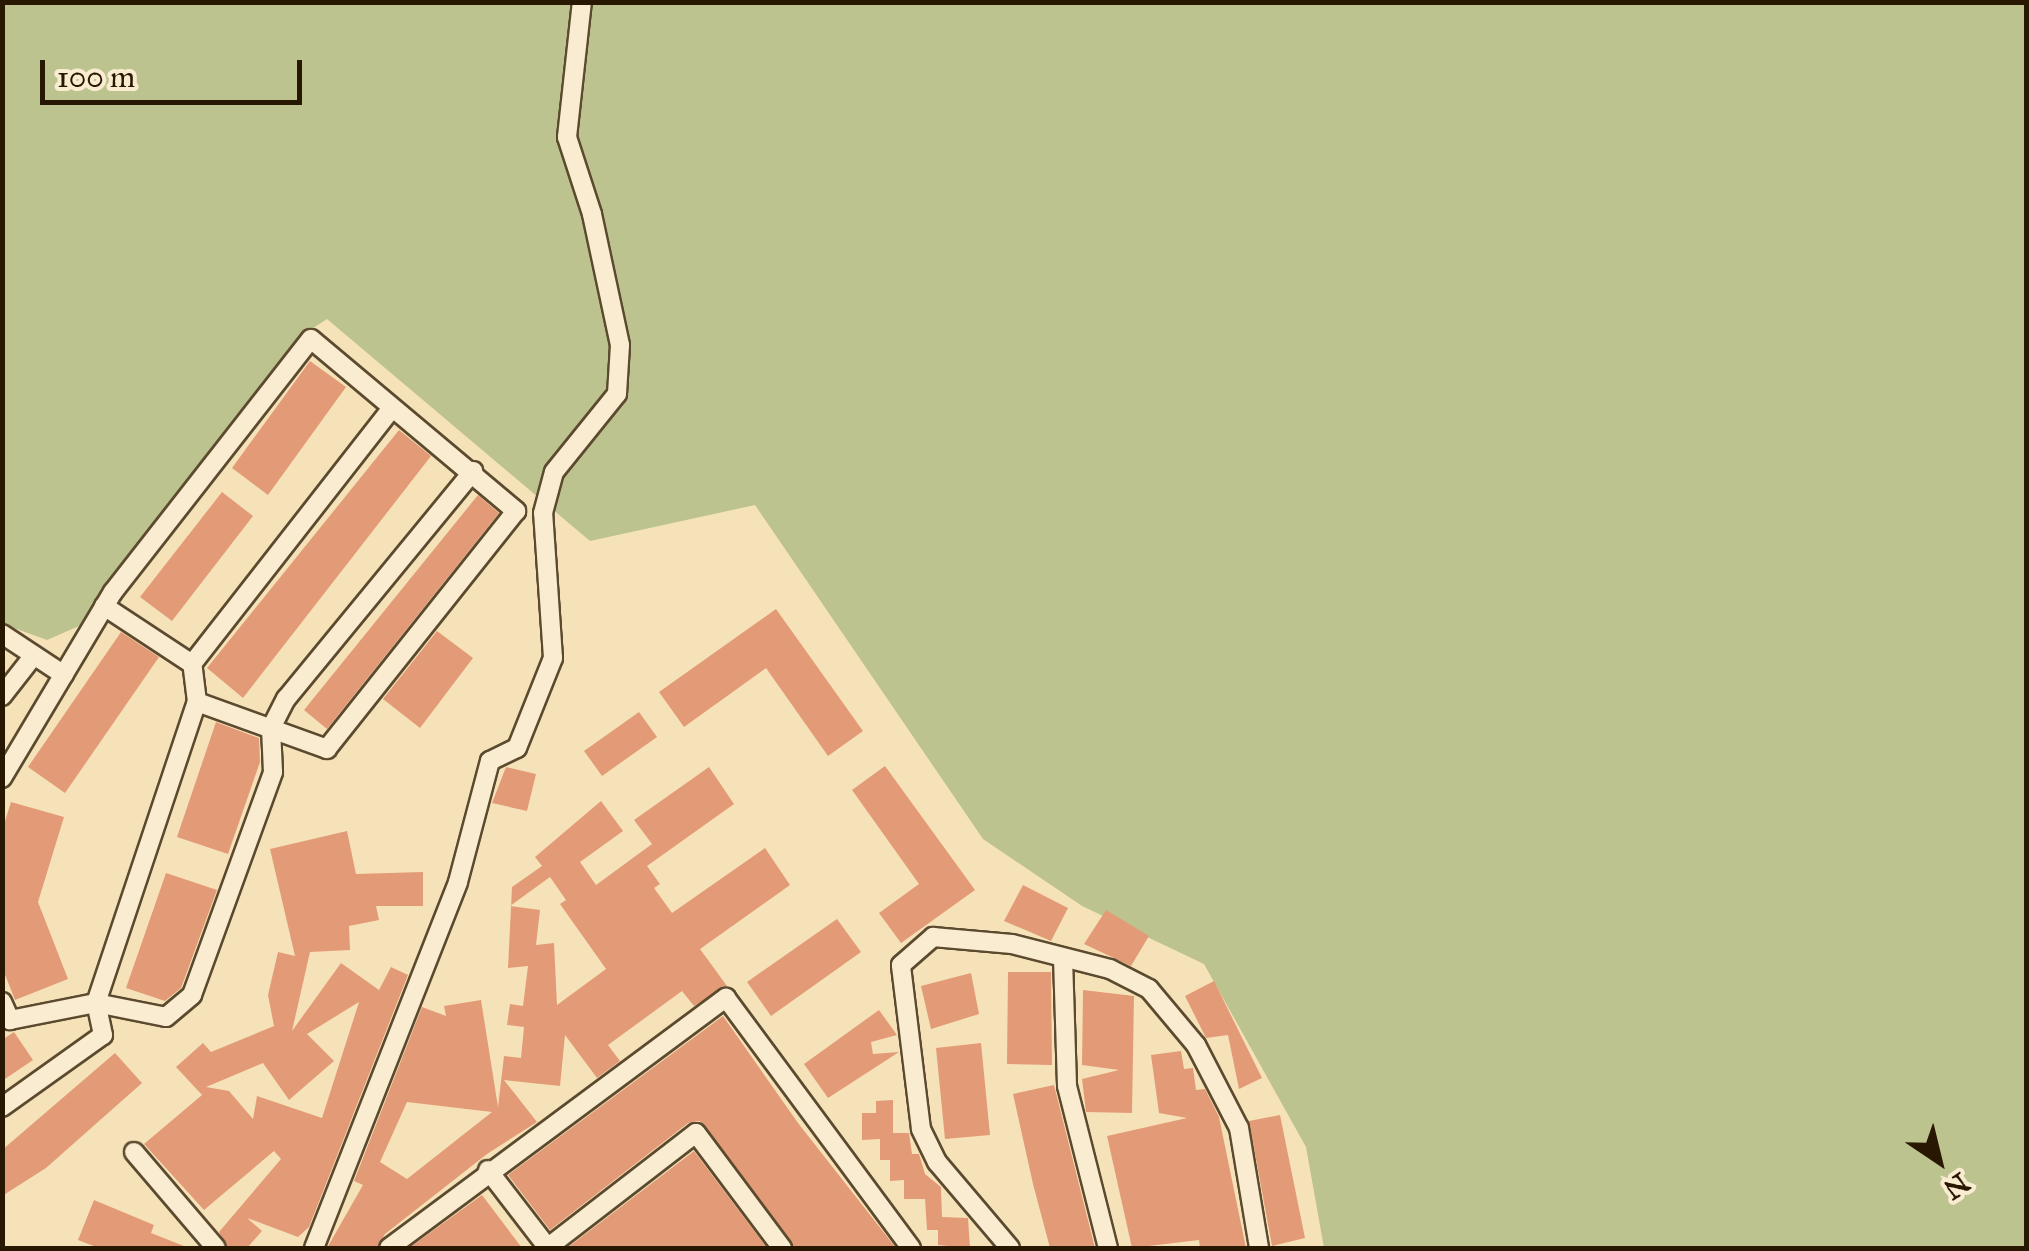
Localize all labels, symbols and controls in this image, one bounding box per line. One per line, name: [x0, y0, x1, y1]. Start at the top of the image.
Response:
scale bar: [45, 40, 308, 102]
text: 100 m: [57, 59, 135, 95]
north arrow: [1889, 1111, 1989, 1211]
text: N: [1937, 1165, 1976, 1207]

